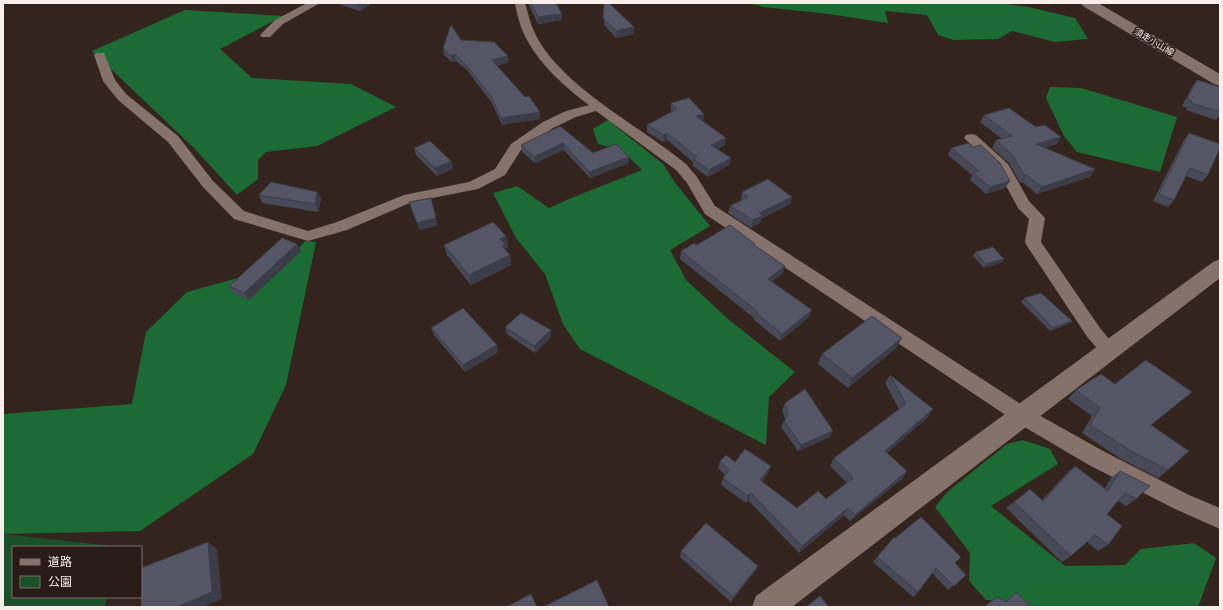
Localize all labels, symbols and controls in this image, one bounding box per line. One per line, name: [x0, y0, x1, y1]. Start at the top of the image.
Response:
street label: 須走小山線: [1132, 26, 1177, 58]
legend: [12, 546, 142, 598]
text: 道路: [48, 555, 72, 569]
text: 公園: [48, 575, 72, 589]

